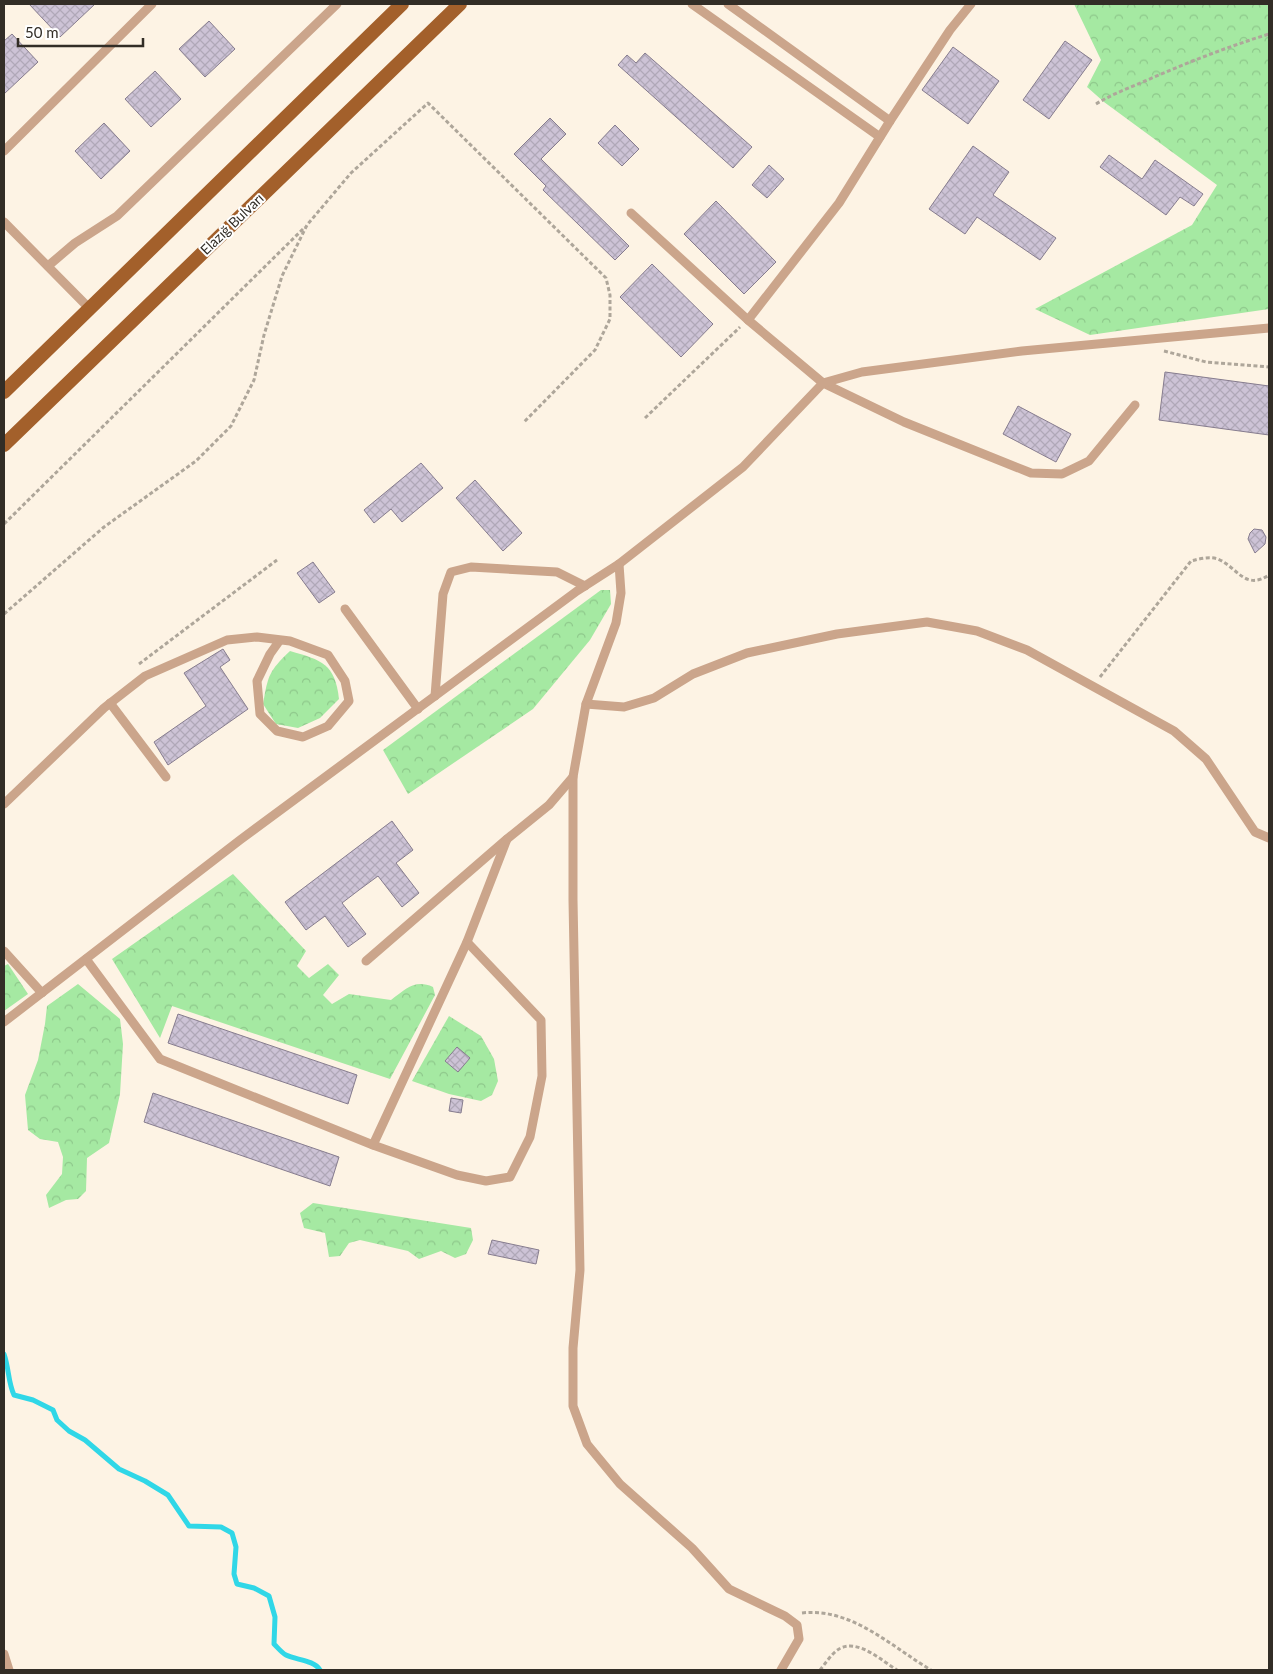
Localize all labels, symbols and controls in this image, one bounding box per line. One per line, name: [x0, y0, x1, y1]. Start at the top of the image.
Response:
scale bar: [18, 15, 142, 47]
text: 50 m: [25, 23, 59, 41]
street label: Elazığ Bulvarı: [196, 189, 267, 258]

